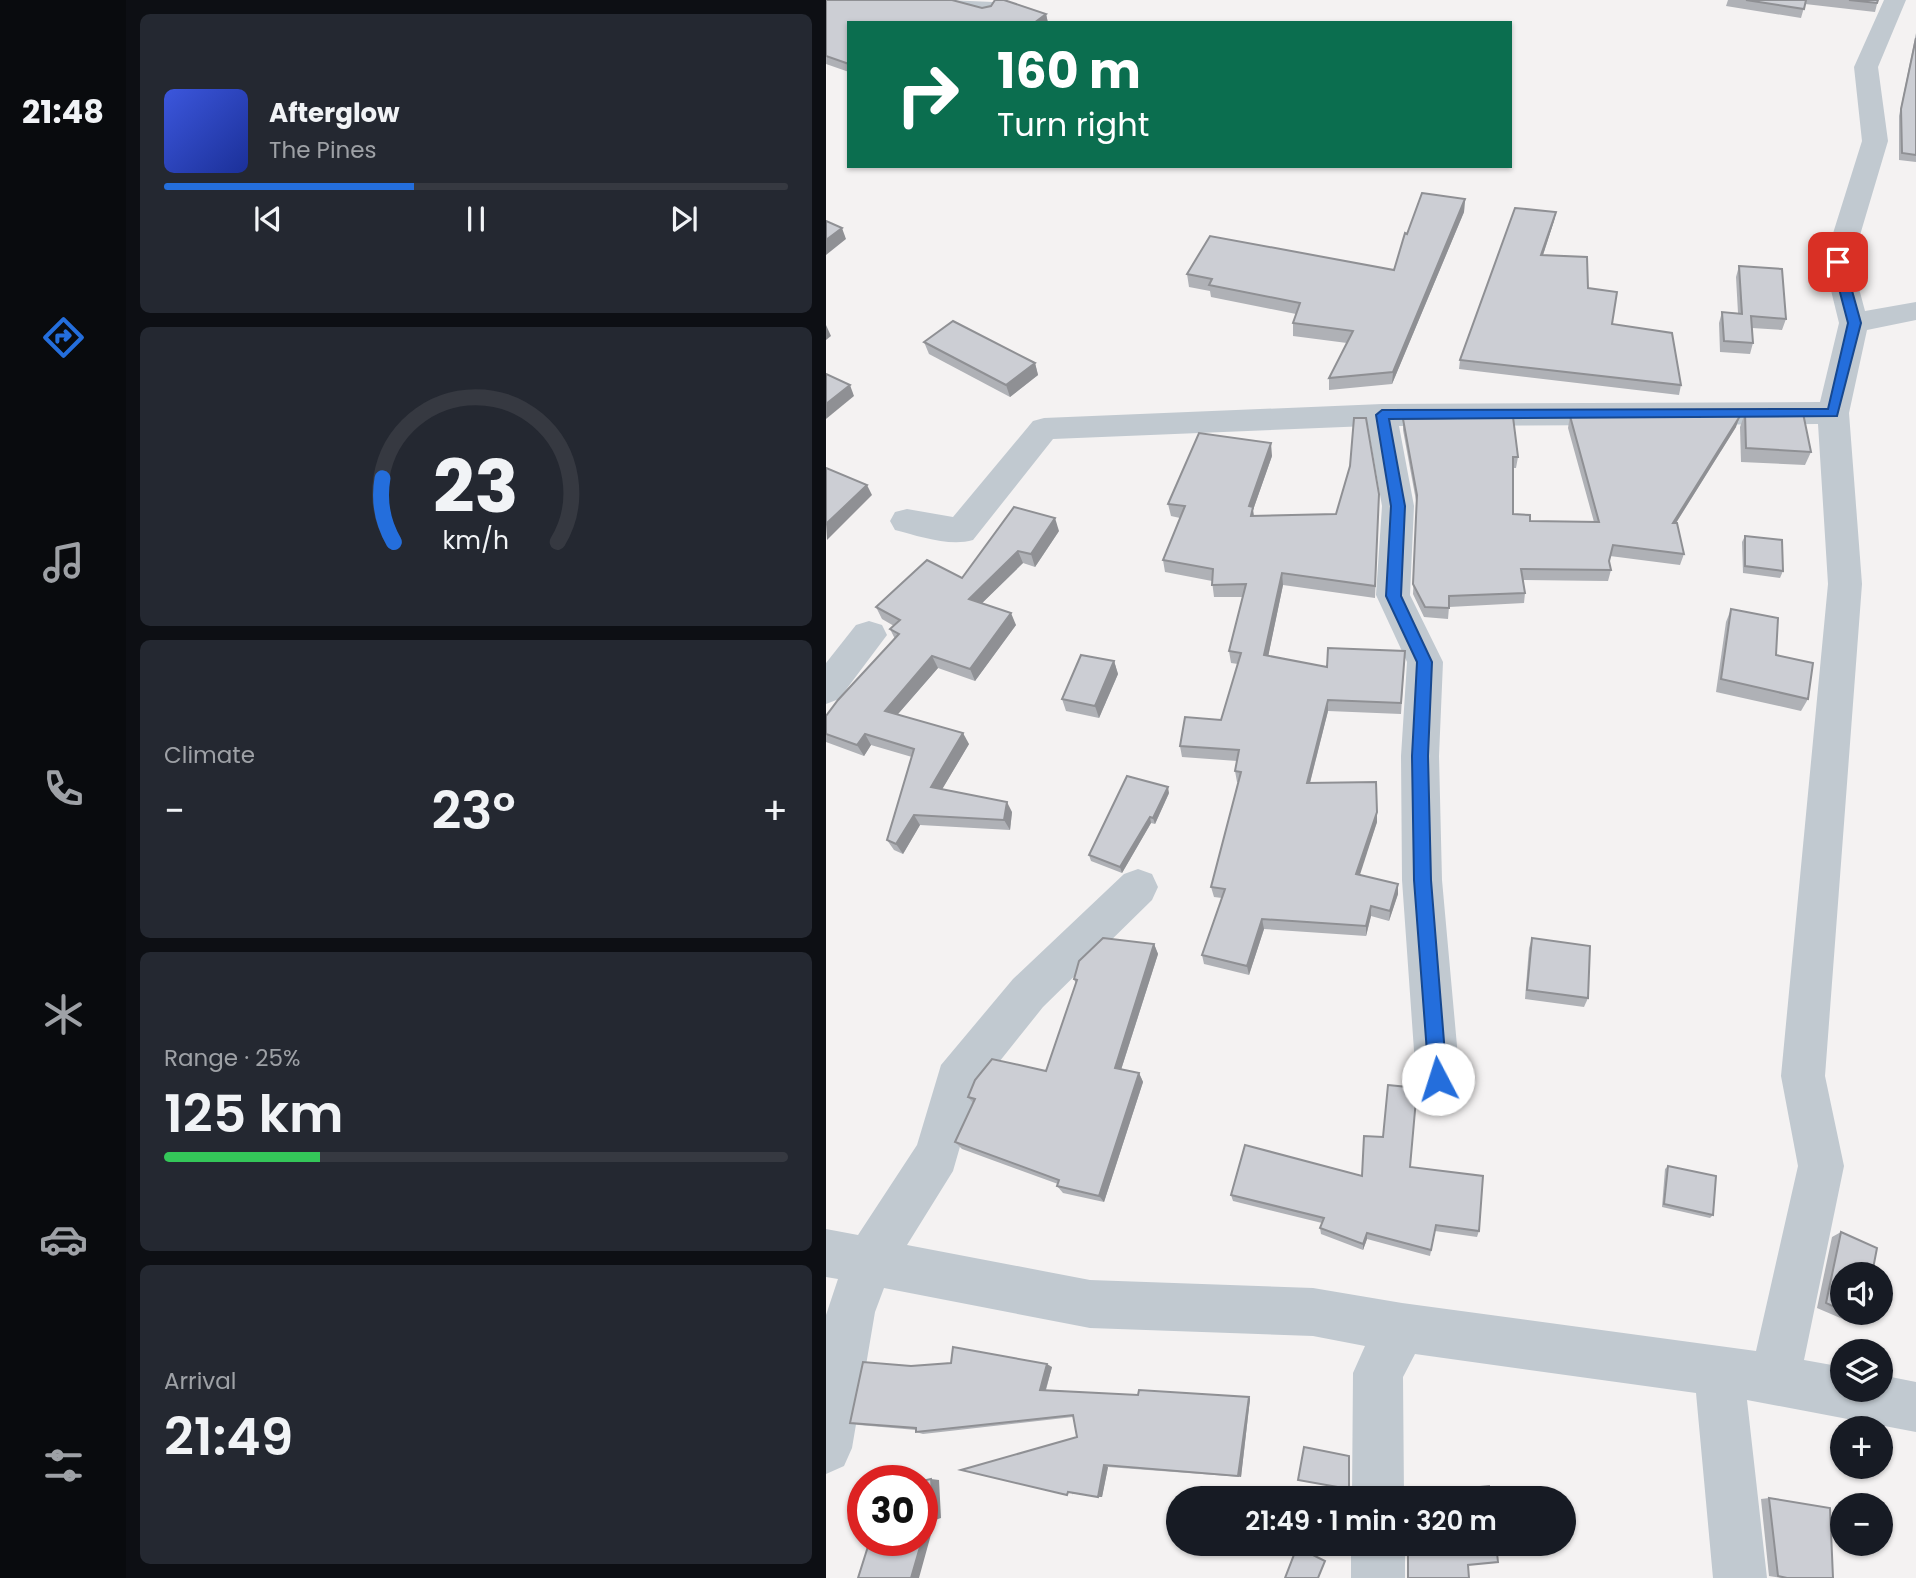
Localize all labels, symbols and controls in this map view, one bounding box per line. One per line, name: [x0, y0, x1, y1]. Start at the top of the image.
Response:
text: 160 m: [997, 37, 1141, 105]
icon: right: [882, 49, 973, 140]
text: 21:48: [22, 89, 104, 134]
text: Afterglow: [269, 95, 400, 131]
text: Turn right: [997, 102, 1149, 147]
text: The Pines: [269, 134, 377, 166]
icon: previous: [249, 200, 287, 238]
icon: pause: [457, 200, 495, 238]
icon: next: [665, 200, 703, 238]
pin: [1808, 232, 1868, 292]
icon: arrive: [1819, 243, 1857, 281]
icon: directions: [39, 313, 88, 362]
text: 23: [433, 437, 519, 538]
text: km/h: [443, 523, 509, 558]
icon: music: [39, 538, 88, 587]
text: Climate: [164, 739, 255, 771]
icon: phone: [39, 764, 88, 813]
text: 23°: [431, 774, 516, 847]
text: −: [164, 784, 185, 837]
text: +: [762, 784, 788, 837]
icon: climate: [39, 990, 88, 1039]
text: Range · 25%: [164, 1042, 300, 1074]
position arrow: [1401, 1042, 1475, 1116]
text: 125 km: [164, 1077, 343, 1150]
icon: car: [39, 1215, 88, 1264]
map controls: [1830, 1262, 1893, 1556]
button: sound: [1830, 1262, 1893, 1325]
button: layers: [1830, 1339, 1893, 1402]
text: Arrival: [164, 1365, 236, 1397]
text: 21:49: [164, 1400, 293, 1473]
button: +: [1830, 1416, 1893, 1479]
icon: filters: [39, 1441, 88, 1490]
speed limit sign: 30: [847, 1465, 938, 1556]
button: −: [1830, 1493, 1893, 1556]
text: 21:49 · 1 min · 320 m: [1245, 1503, 1497, 1539]

